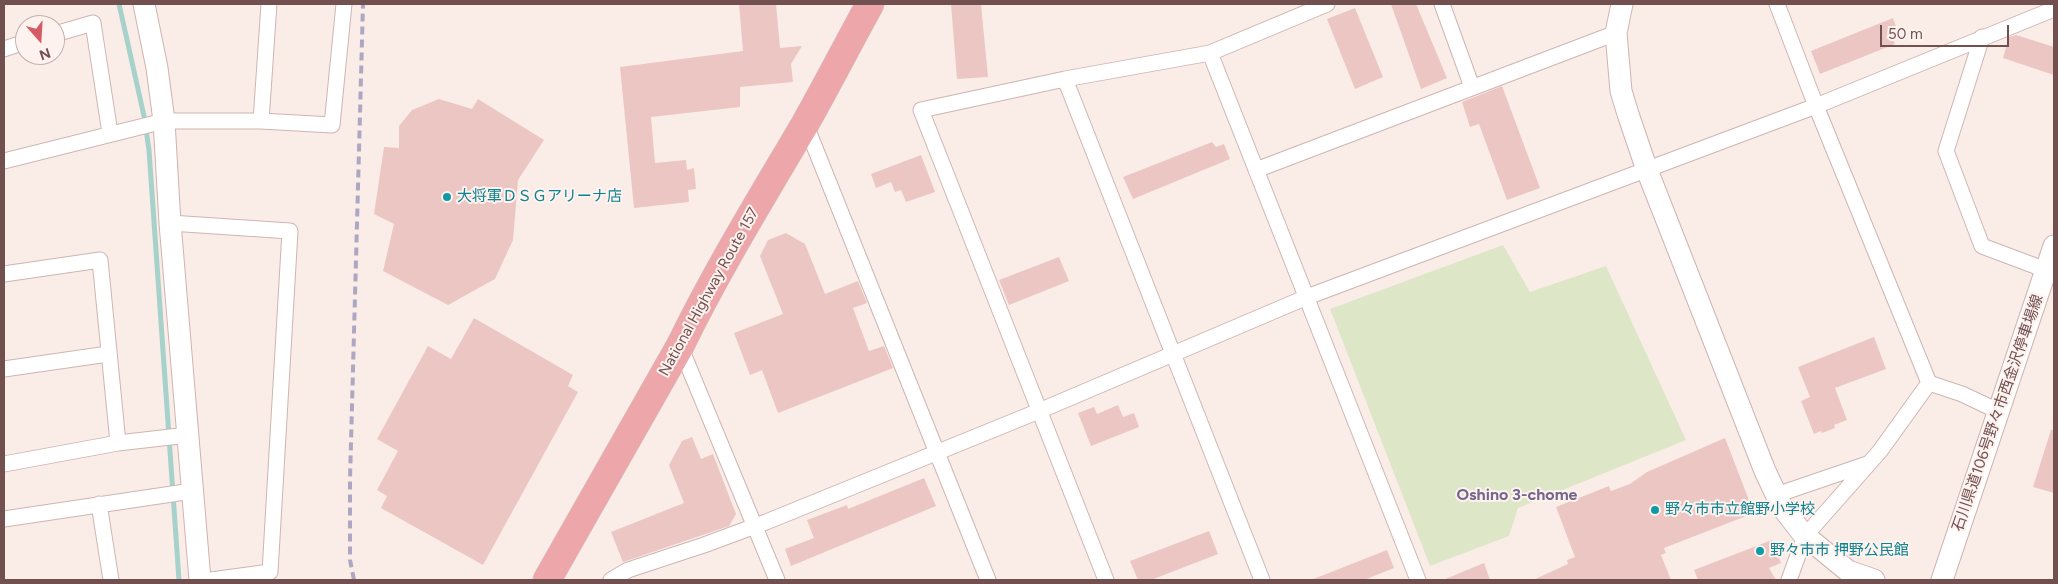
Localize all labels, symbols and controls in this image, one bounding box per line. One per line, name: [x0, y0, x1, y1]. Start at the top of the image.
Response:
north arrow: [15, 15, 65, 65]
scale bar: [1883, 15, 2012, 47]
text: 50 m: [1888, 25, 1923, 43]
text: N: [37, 44, 53, 64]
place label: 大将軍ＤＳＧアリーナ店: [457, 188, 622, 206]
marker: 大将軍ＤＳＧアリーナ店: [441, 191, 453, 203]
street label: National Highway Route 157: [655, 205, 763, 379]
street label: 石川県道106号野々市西金沢停車場線: [1949, 292, 2047, 534]
district label: Oshino 3-chome: [1457, 485, 1577, 505]
place label: 野々市市立館野小学校: [1665, 501, 1815, 519]
marker: 野々市市立館野小学校: [1649, 504, 1661, 516]
place label: 野々市市 押野公民館: [1770, 542, 1909, 560]
marker: 野々市市 押野公民館: [1754, 545, 1766, 557]

